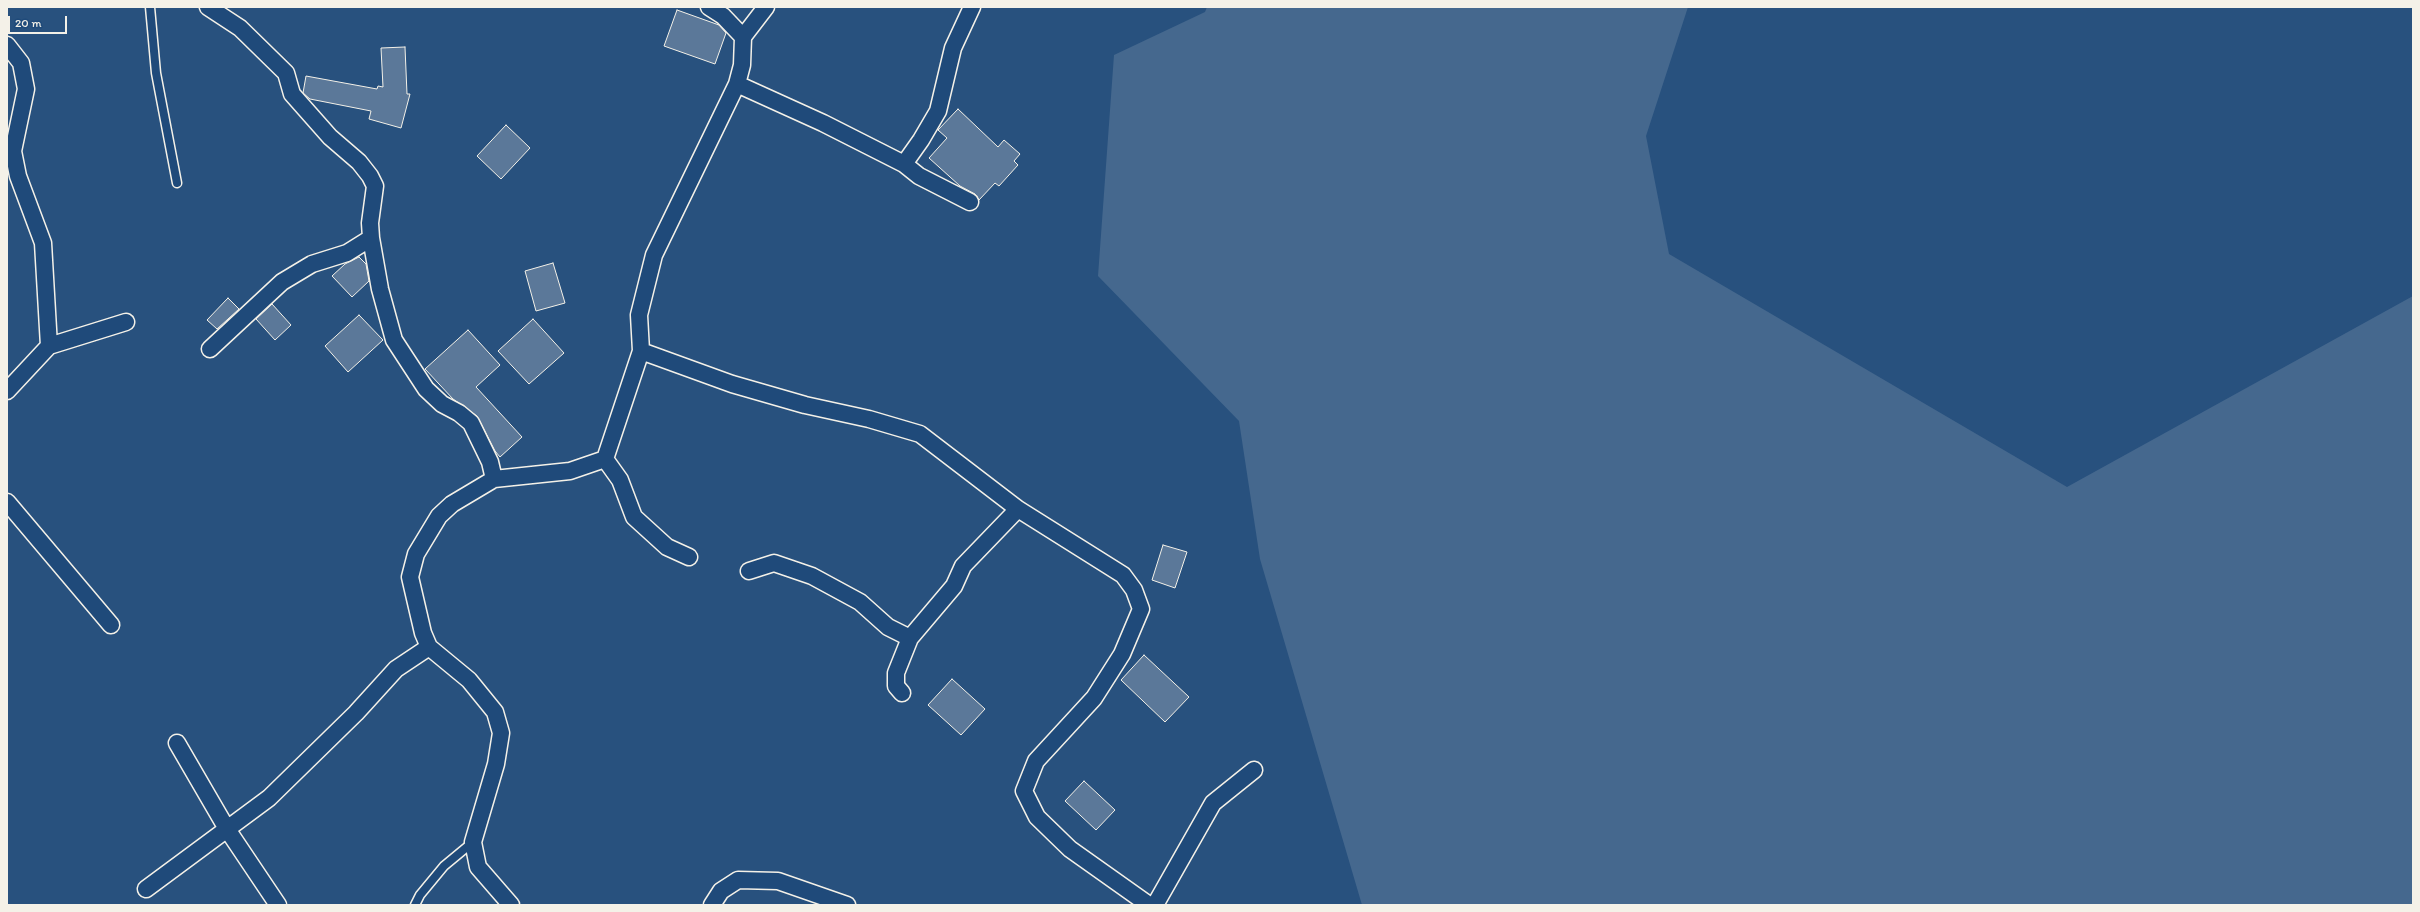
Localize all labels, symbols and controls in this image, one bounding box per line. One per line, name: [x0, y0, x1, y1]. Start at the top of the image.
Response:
scale bar: [10, 8, 69, 34]
text: 20 m: [15, 16, 42, 30]

